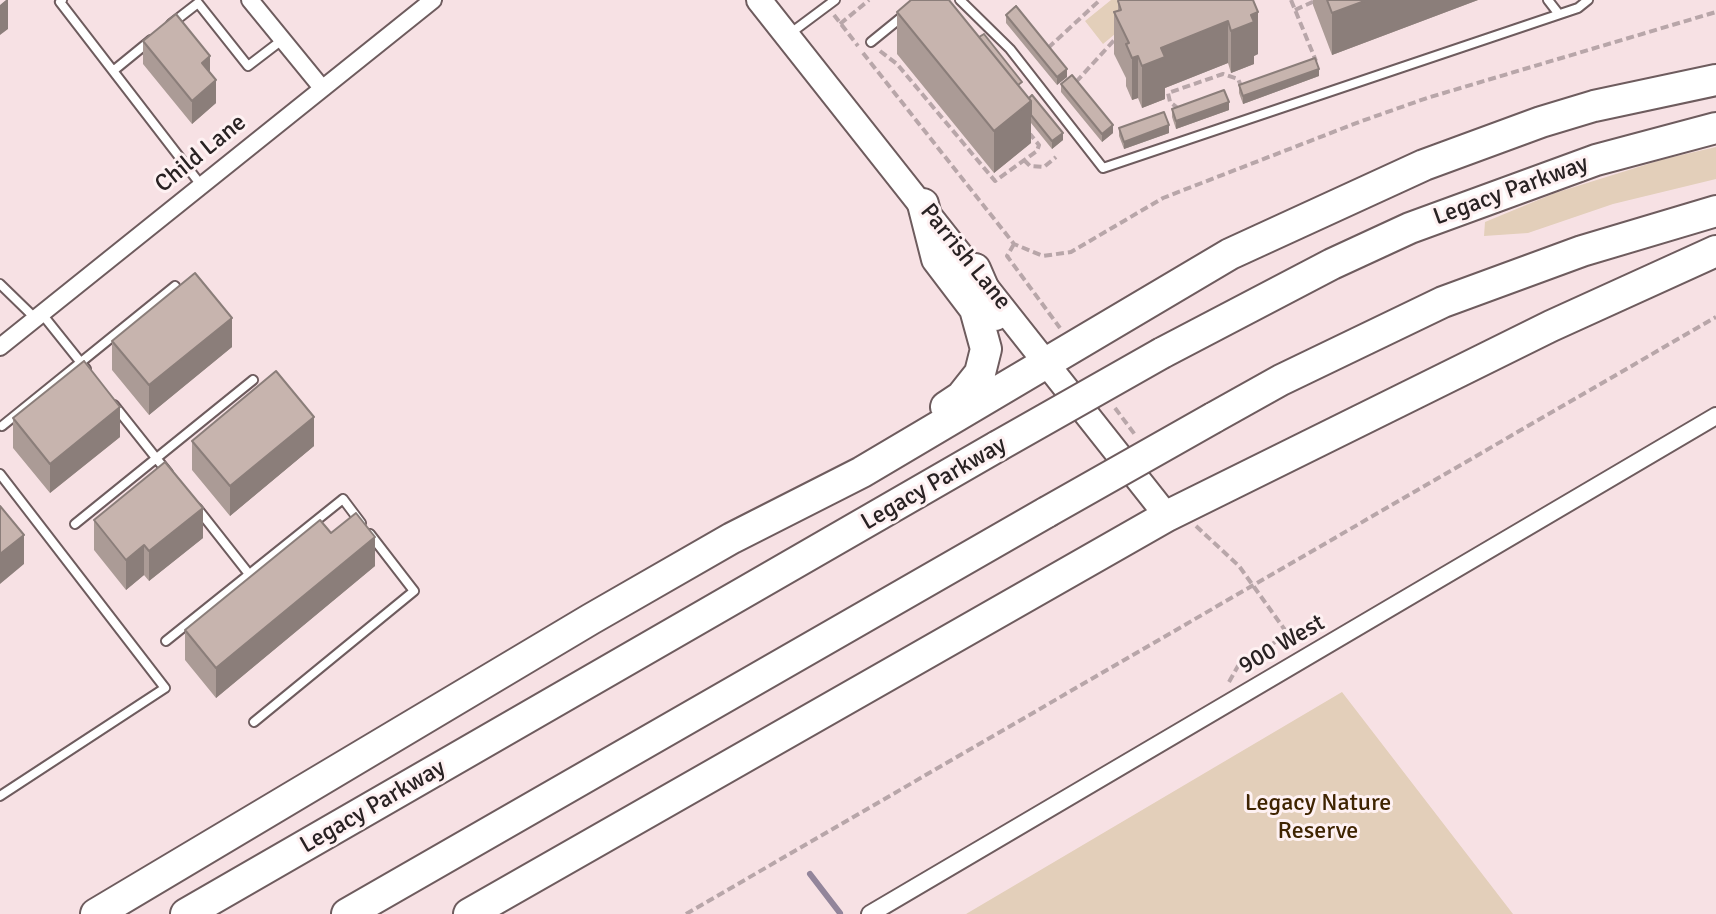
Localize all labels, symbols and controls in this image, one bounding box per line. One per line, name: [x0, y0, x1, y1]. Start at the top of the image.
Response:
street label: Child Lane: [150, 109, 252, 199]
street label: Legacy Parkway: [1430, 150, 1592, 232]
street label: Parrish Lane: [913, 198, 1017, 316]
street label: Legacy Parkway: [856, 431, 1012, 537]
street label: 900 West: [1234, 609, 1330, 681]
street label: Legacy Parkway: [295, 754, 451, 860]
park label: Legacy Nature Reserve: [1245, 790, 1391, 846]

